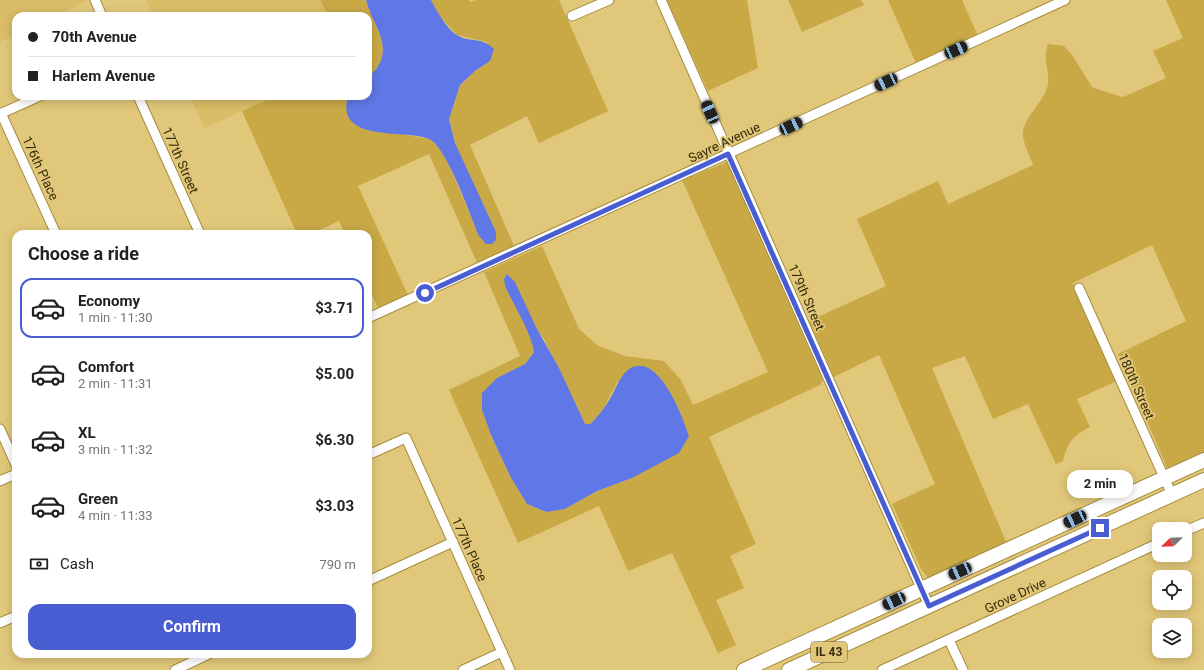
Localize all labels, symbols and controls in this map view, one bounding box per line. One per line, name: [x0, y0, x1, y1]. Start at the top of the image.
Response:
text: 70th Avenue: [52, 28, 137, 46]
car: [943, 40, 969, 60]
text: Harlem Avenue: [52, 67, 155, 85]
car: [873, 71, 899, 93]
car: [700, 99, 720, 125]
car: [778, 115, 804, 137]
street label: Sayre Avenue: [686, 119, 763, 166]
street label: 177th Street: [159, 125, 202, 196]
street label: 176th Place: [19, 134, 62, 203]
text: Choose a ride: [28, 243, 139, 264]
street label: 179th Street: [785, 262, 828, 333]
route start: [416, 284, 434, 302]
icon: car: [30, 290, 66, 326]
text: Economy: [78, 292, 140, 310]
text: $3.71: [315, 299, 354, 317]
text: 1 min · 11:30: [78, 310, 153, 325]
street label: 180th Street: [1115, 351, 1158, 422]
icon: car: [30, 356, 66, 392]
text: Comfort: [78, 358, 134, 376]
text: $5.00: [315, 365, 354, 383]
text: 2 min · 11:31: [78, 376, 153, 391]
icon: car: [30, 422, 66, 458]
text: XL: [78, 424, 96, 442]
text: $6.30: [315, 431, 354, 449]
text: 3 min · 11:32: [78, 442, 153, 457]
callout: 2 min: [1067, 470, 1133, 498]
text: 2 min: [1084, 476, 1116, 491]
icon: car: [30, 488, 66, 524]
text: Green: [78, 490, 118, 508]
text: $3.03: [315, 497, 354, 515]
text: 4 min · 11:33: [78, 508, 153, 523]
car: [1062, 508, 1088, 530]
street label: 177th Place: [449, 515, 490, 584]
route end: [1091, 519, 1109, 537]
north arrow: [1152, 522, 1192, 562]
map controls: [1152, 522, 1192, 658]
icon: cash: [28, 553, 50, 575]
text: Cash: [60, 555, 94, 573]
text: 790 m: [319, 557, 356, 572]
car: [947, 561, 973, 581]
button: locate: [1152, 570, 1192, 610]
street label: Grove Drive: [982, 575, 1048, 616]
car: [881, 590, 907, 612]
button: Confirm: [28, 604, 356, 650]
button: layers: [1152, 618, 1192, 658]
road number: IL 43: [811, 642, 847, 662]

